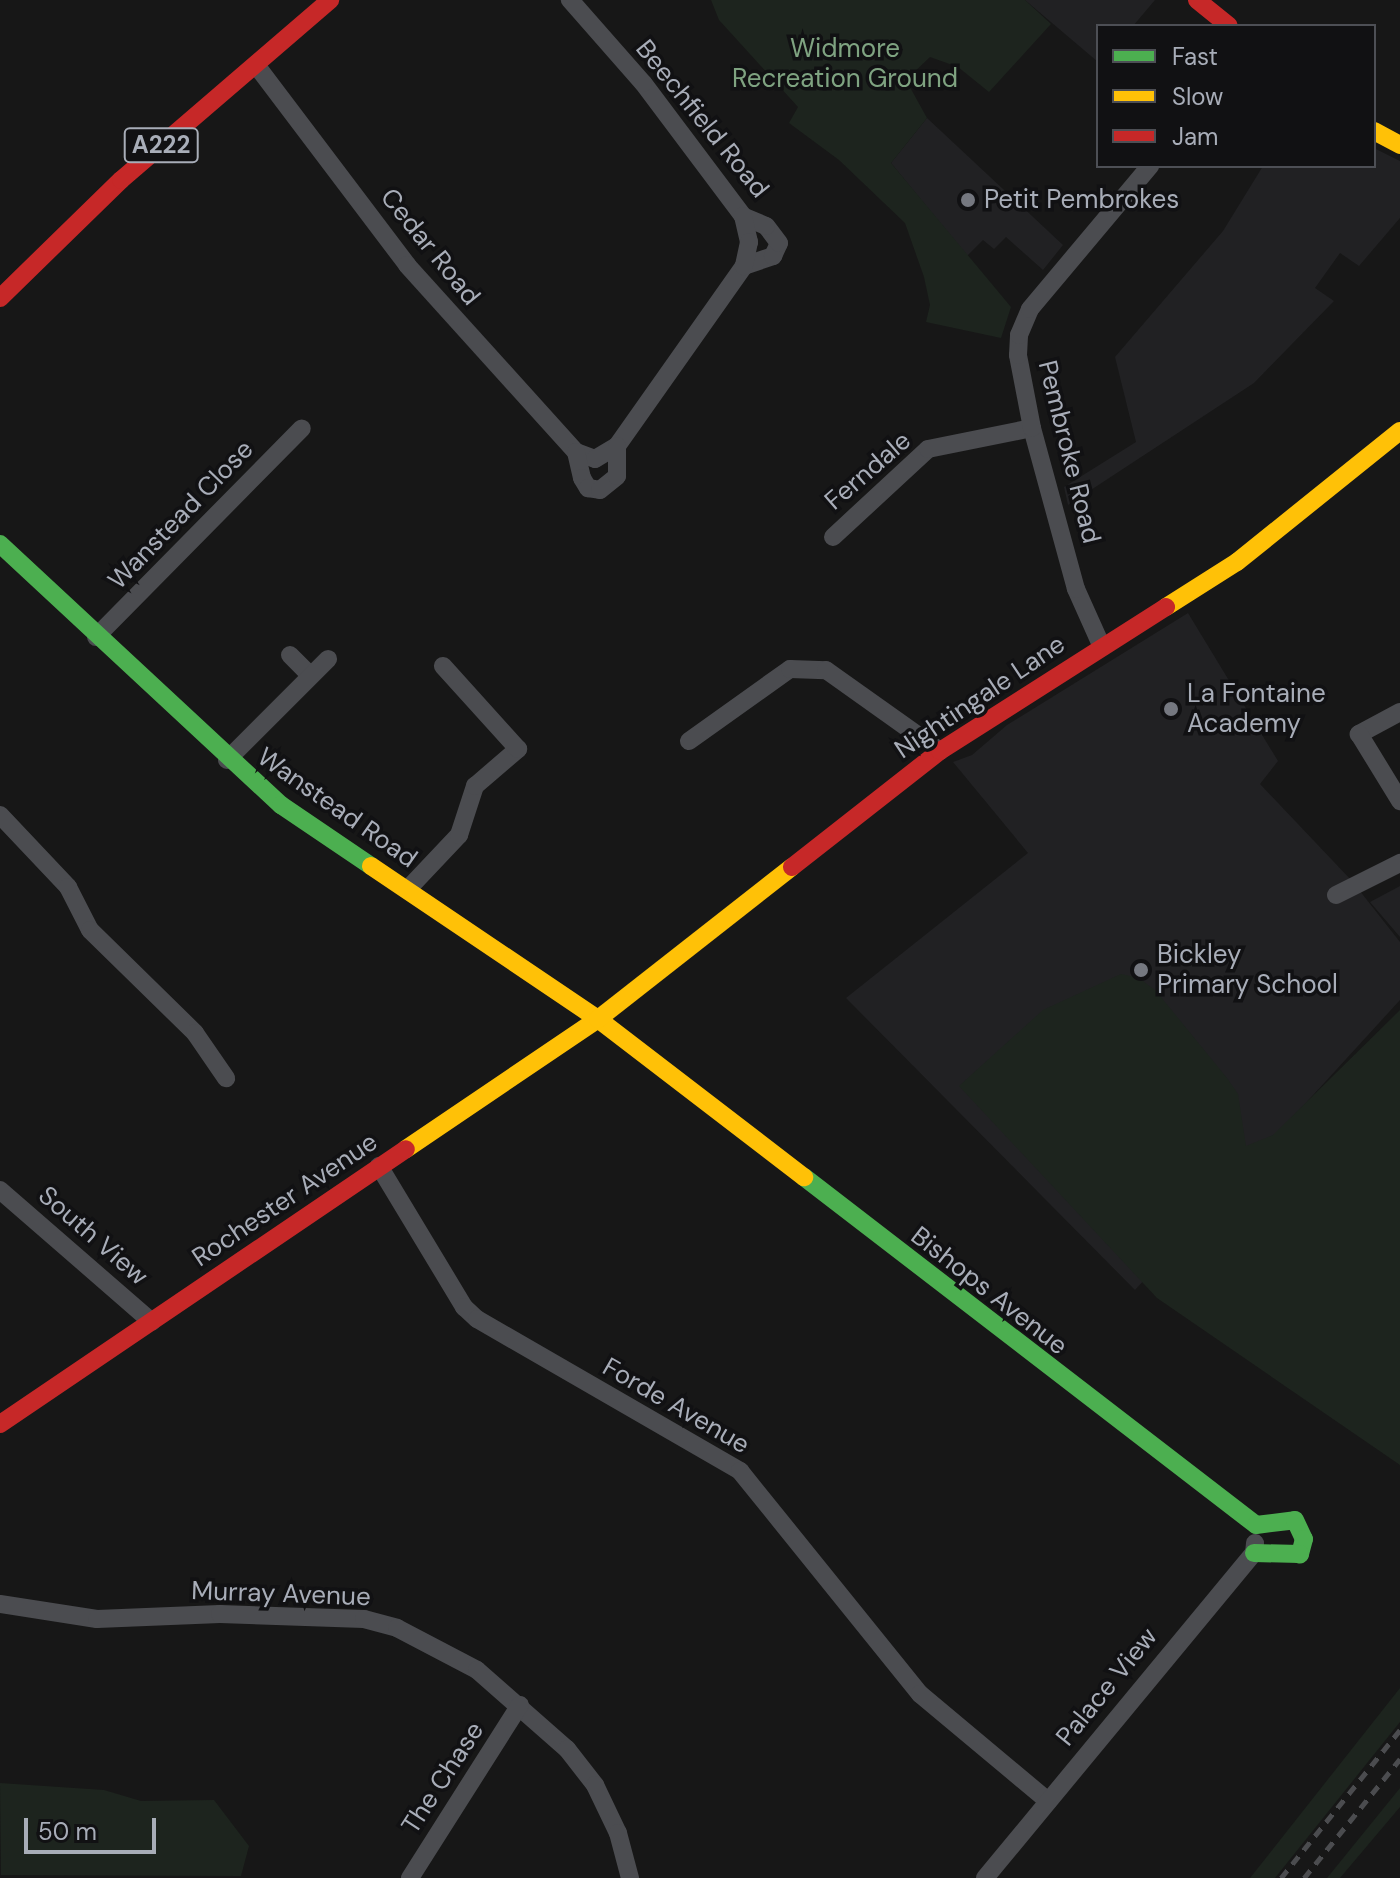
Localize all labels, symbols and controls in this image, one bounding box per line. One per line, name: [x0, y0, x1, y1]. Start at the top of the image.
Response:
legend: [1096, 24, 1376, 168]
park label: Widmore Recreation Ground: [732, 33, 958, 94]
street label: Beechfield Road: [629, 34, 775, 204]
text: Fast: [1172, 41, 1218, 72]
text: Slow: [1172, 81, 1223, 112]
text: Jam: [1172, 121, 1218, 152]
road number: A222: [123, 125, 199, 165]
street label: Cedar Road: [374, 182, 486, 312]
place label: Petit Pembrokes: [984, 184, 1179, 216]
marker: Petit Pembrokes: [959, 191, 977, 209]
street label: Pembroke Road: [1031, 357, 1107, 547]
street label: Ferndale: [819, 425, 917, 517]
street label: Wanstead Close: [102, 434, 260, 596]
street label: Nightingale Lane: [889, 629, 1071, 765]
place label: La Fontaine Academy: [1187, 678, 1326, 740]
marker: La Fontaine Academy: [1162, 700, 1180, 718]
street label: Wanstead Road: [251, 741, 423, 875]
place label: Bickley Primary School: [1157, 939, 1338, 1000]
marker: Bickley Primary School: [1132, 961, 1150, 979]
street label: Rochester Avenue: [186, 1126, 384, 1274]
street label: South View: [32, 1180, 154, 1292]
street label: Bishops Avenue: [905, 1220, 1073, 1362]
street label: Forde Avenue: [597, 1351, 755, 1461]
street label: Murray Avenue: [191, 1575, 371, 1613]
street label: Palace View: [1050, 1622, 1164, 1752]
street label: The Chase: [395, 1716, 491, 1840]
scale bar: [28, 1802, 160, 1852]
text: 50 m: [38, 1816, 97, 1847]

